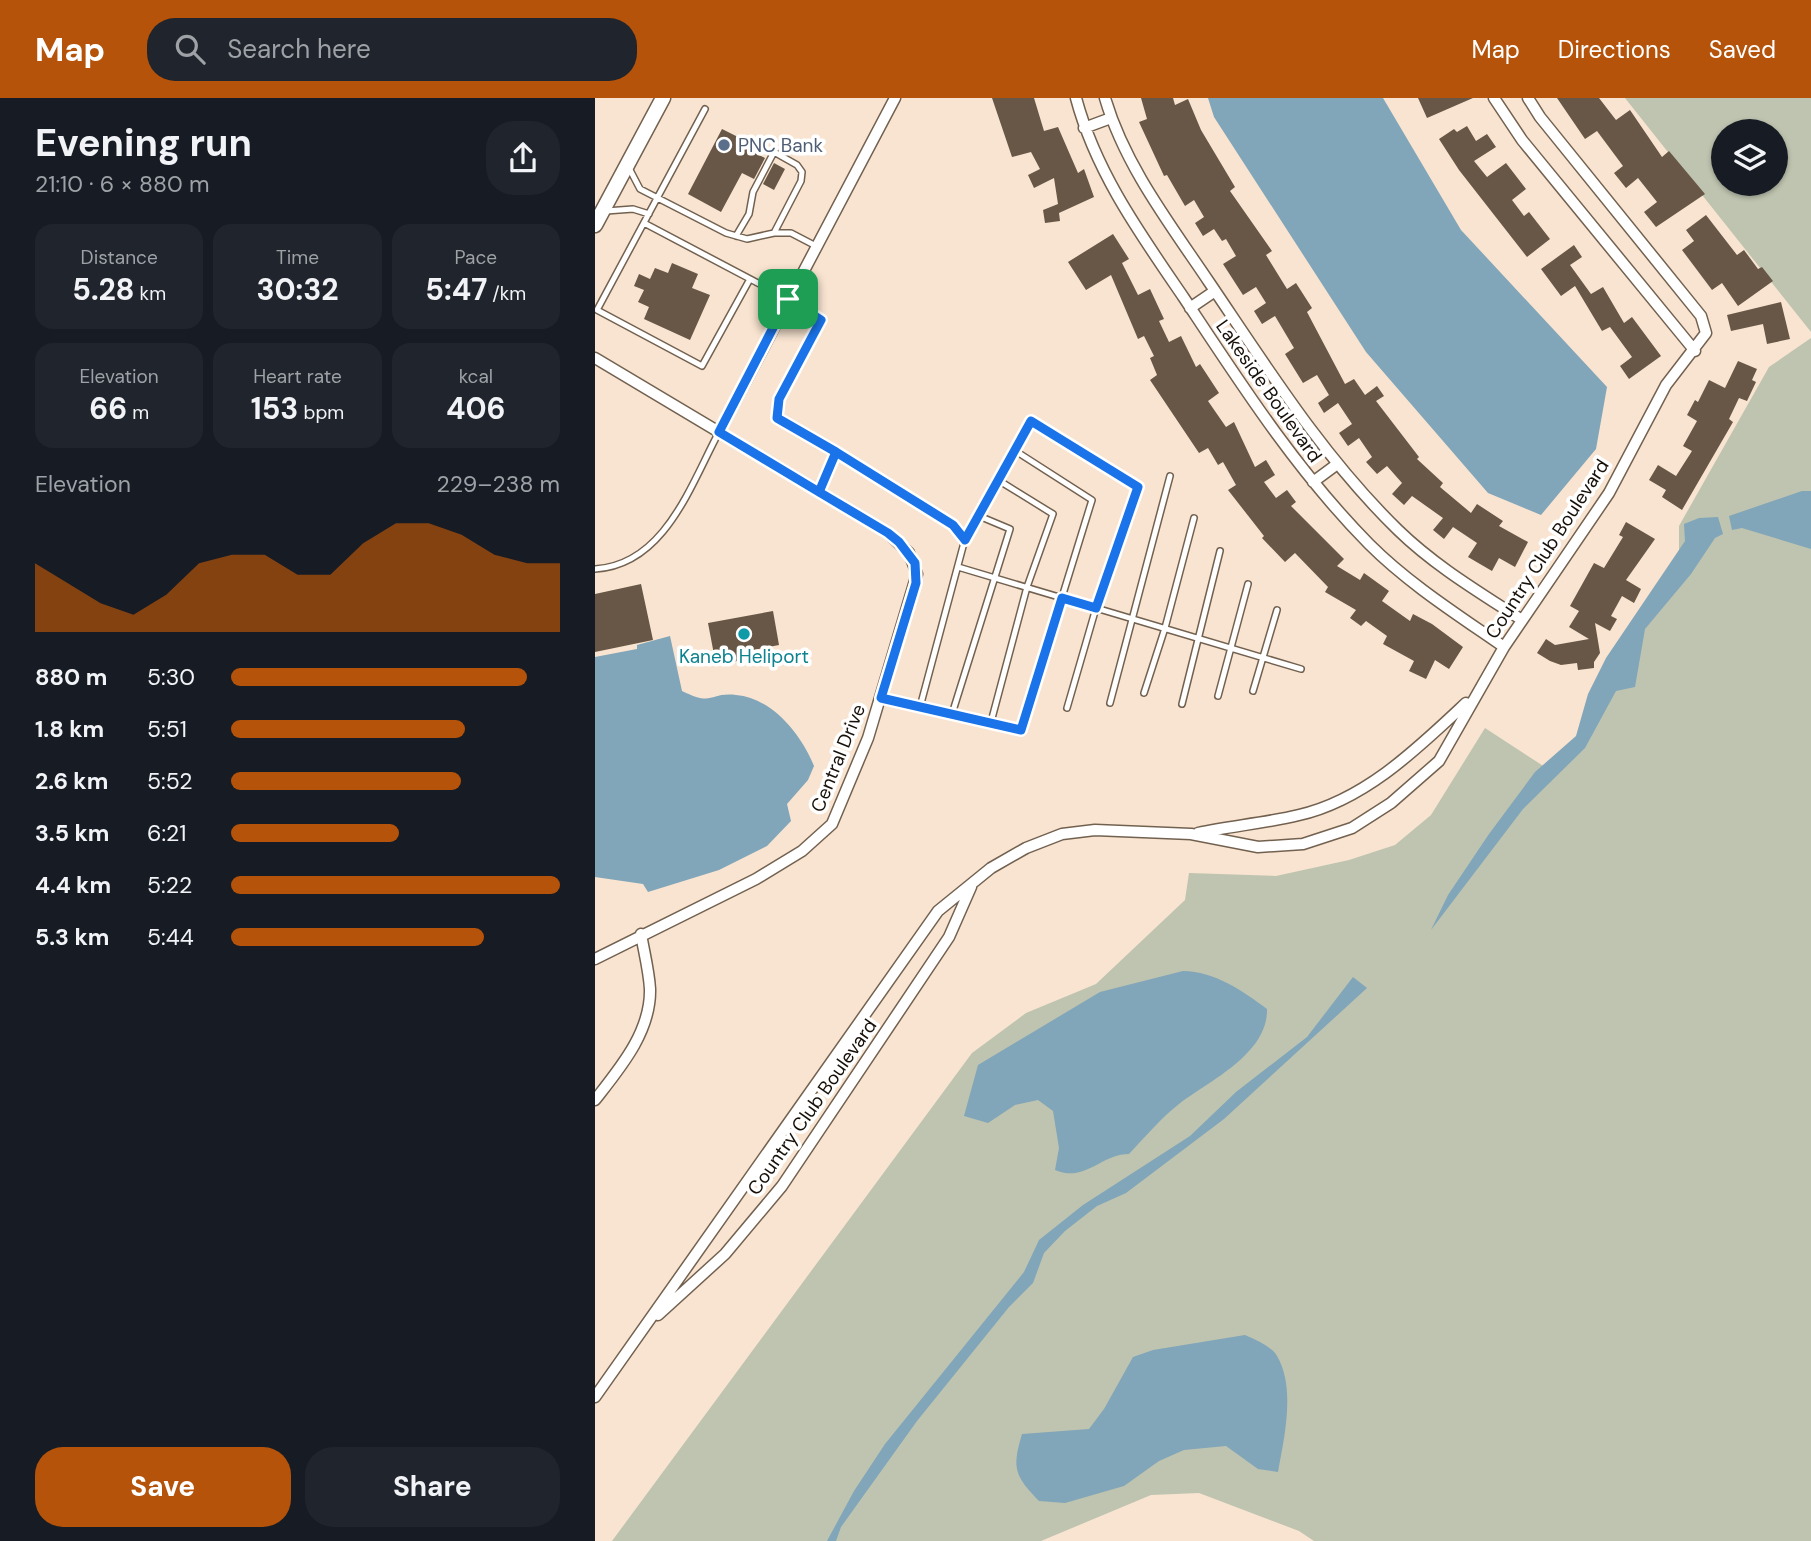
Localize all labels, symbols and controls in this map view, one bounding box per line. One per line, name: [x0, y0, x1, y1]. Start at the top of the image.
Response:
search box: [147, 18, 637, 81]
text: Map: [35, 28, 105, 71]
icon: search: [171, 30, 209, 68]
text: Search here: [227, 32, 371, 66]
text: Map: [1472, 34, 1520, 65]
text: Directions: [1558, 34, 1671, 65]
text: Saved: [1709, 34, 1776, 65]
text: Evening run: [35, 118, 252, 168]
map controls: [1711, 119, 1788, 196]
button: layers: [1711, 119, 1788, 196]
button: share: [486, 121, 560, 195]
place label: PNC Bank: [738, 133, 824, 158]
marker: PNC Bank: [716, 137, 732, 153]
text: 21:10 · 6 × 880 m: [35, 169, 209, 199]
text: Distance: [81, 245, 158, 270]
text: Time: [276, 245, 319, 270]
text: Pace: [455, 245, 497, 270]
pin: [758, 269, 818, 329]
text: 5.28: [72, 270, 135, 309]
text: 30:32: [256, 270, 339, 309]
text: 5:47: [425, 270, 487, 309]
icon: arrive: [769, 280, 807, 318]
text: km: [135, 281, 166, 306]
text: /km: [487, 281, 526, 306]
street label: Lakeside Boulevard: [1210, 315, 1328, 467]
text: Elevation: [80, 364, 159, 389]
text: Heart rate: [253, 364, 342, 389]
text: kcal: [459, 364, 493, 389]
text: 66: [89, 389, 127, 428]
text: 153: [251, 389, 298, 428]
text: 406: [446, 389, 506, 428]
text: m: [127, 400, 149, 425]
text: bpm: [298, 400, 344, 425]
street label: Country Club Boulevard: [1480, 454, 1614, 644]
text: Elevation: [35, 469, 131, 499]
text: 229–238 m: [436, 469, 560, 499]
marker: Kaneb Heliport: [736, 626, 752, 642]
place label: Kaneb Heliport: [679, 644, 809, 669]
text: 880 m: [35, 662, 107, 692]
text: 5:30: [147, 662, 195, 692]
street label: Central Drive: [805, 700, 871, 816]
text: 1.8 km: [35, 714, 104, 744]
text: 5:51: [147, 714, 187, 744]
text: 2.6 km: [35, 766, 108, 796]
text: 5:52: [147, 766, 193, 796]
text: 3.5 km: [35, 818, 109, 848]
text: 6:21: [147, 818, 187, 848]
text: 4.4 km: [35, 870, 111, 900]
text: 5:22: [147, 870, 192, 900]
text: 5.3 km: [35, 922, 109, 952]
text: 5:44: [147, 922, 194, 952]
street label: Country Club Boulevard: [742, 1014, 882, 1200]
button: Save: [35, 1447, 291, 1527]
button: Share: [305, 1447, 560, 1527]

